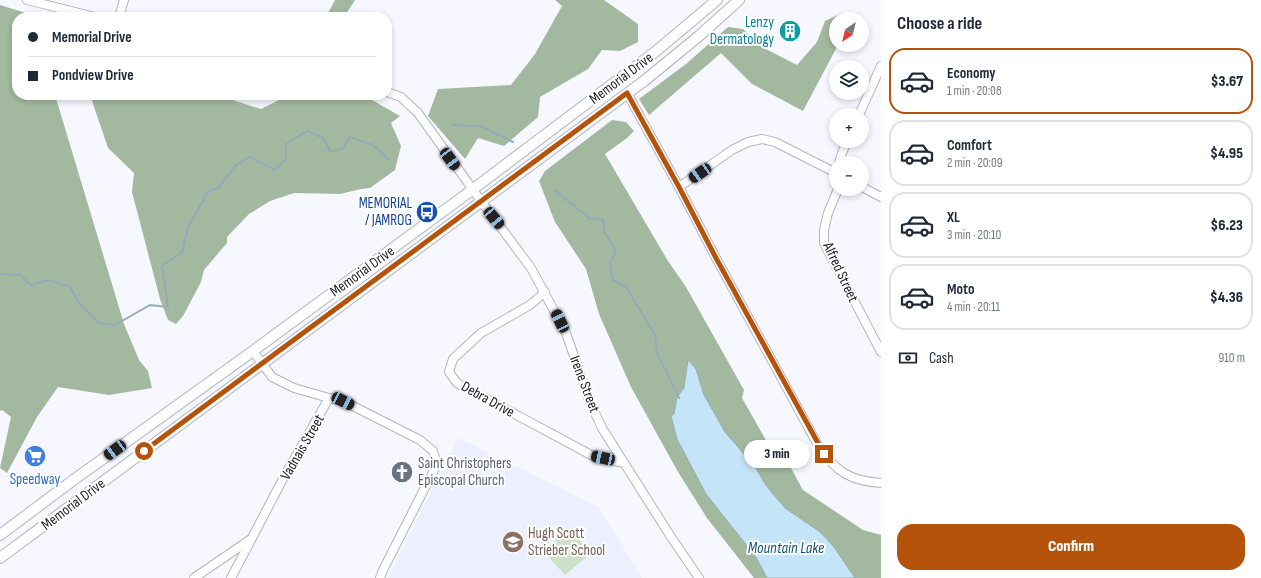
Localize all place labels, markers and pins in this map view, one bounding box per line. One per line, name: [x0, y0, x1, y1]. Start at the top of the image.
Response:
place label: Lenzy Dermatology: [710, 13, 774, 49]
building icon: Lenzy Dermatology: [777, 18, 803, 44]
place label: MEMORIAL / JAMROG: [359, 194, 412, 230]
bus stop icon: MEMORIAL / JAMROG: [414, 199, 440, 225]
supermarket icon: Speedway: [22, 443, 48, 469]
place label: Saint Christophers Episcopal Church: [418, 454, 511, 490]
church icon: Saint Christophers Episcopal Church: [389, 459, 415, 485]
place label: Speedway: [10, 470, 61, 489]
place label: Hugh Scott Strieber School: [528, 524, 605, 560]
school or university icon: Hugh Scott Strieber School: [500, 529, 526, 555]

